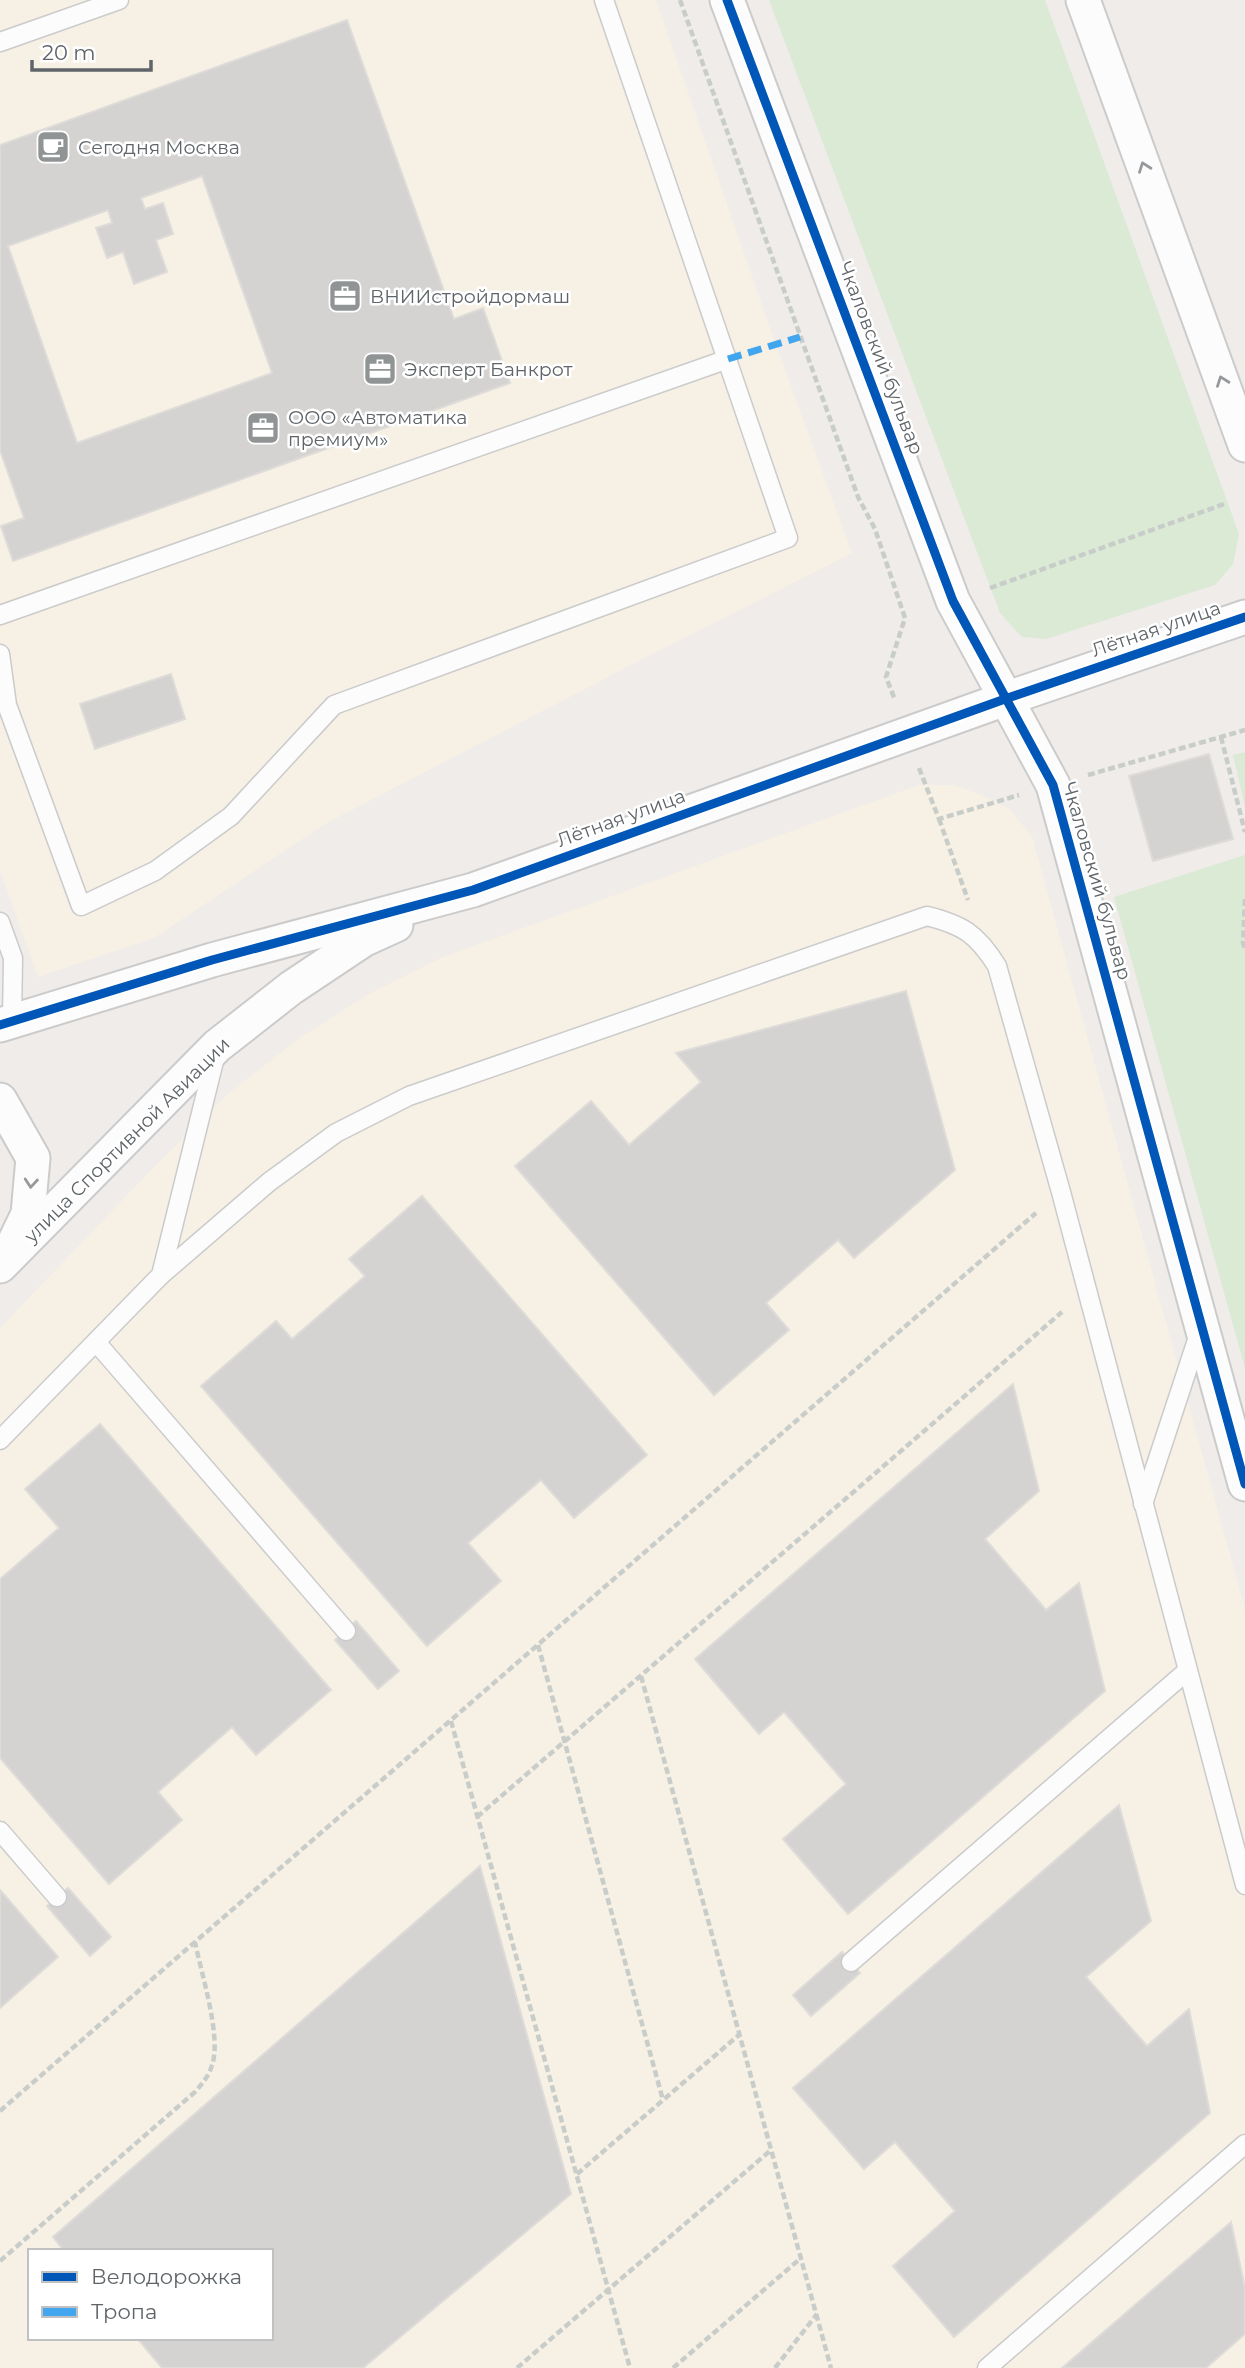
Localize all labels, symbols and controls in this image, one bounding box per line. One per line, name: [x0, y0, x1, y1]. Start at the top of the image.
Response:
scale bar: [32, 28, 150, 72]
text: 20 m: [42, 40, 96, 65]
cafe icon: Сегодня Москва: [34, 128, 72, 166]
place label: Сегодня Москва: [78, 136, 240, 159]
one-way arrow: [1138, 162, 1152, 174]
street label: Чкаловский бульвар: [834, 258, 928, 458]
office icon: ВНИИстройдормаш: [326, 277, 364, 315]
place label: ВНИИстройдормаш: [370, 285, 570, 308]
office icon: Эксперт Банкрот: [361, 350, 399, 388]
place label: Эксперт Банкрот: [404, 358, 572, 381]
one-way arrow: [1216, 376, 1230, 388]
place label: ООО «Автоматика премиум»: [288, 406, 467, 451]
office icon: ООО «Автоматика премиум»: [244, 409, 282, 447]
street label: Лётная улица: [1088, 596, 1224, 662]
street label: Чкаловский бульвар: [1058, 779, 1136, 983]
street label: Лётная улица: [554, 784, 688, 852]
street label: улица Спортивной Авиации: [19, 1033, 234, 1248]
one-way arrow: [24, 1178, 39, 1189]
legend: [28, 2249, 273, 2340]
text: Велодорожка: [91, 2264, 242, 2289]
text: Тропа: [91, 2299, 157, 2324]

